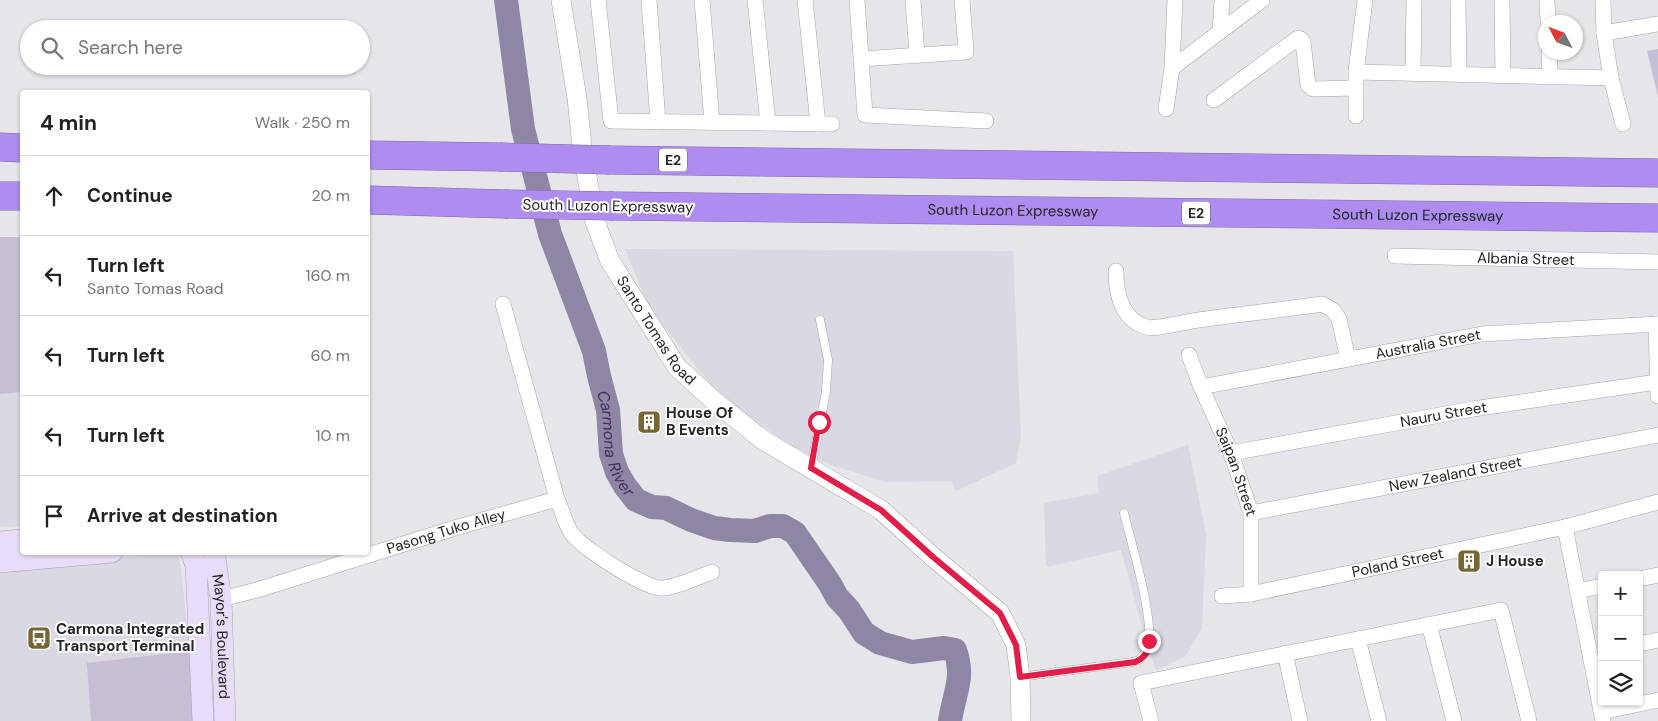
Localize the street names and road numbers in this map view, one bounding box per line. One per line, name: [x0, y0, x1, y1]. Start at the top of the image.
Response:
road number: E2: [659, 148, 687, 172]
street label: South Luzon Expressway: [522, 195, 694, 218]
street label: South Luzon Expressway: [927, 200, 1099, 222]
road number: E2: [1182, 202, 1210, 224]
street label: South Luzon Expressway: [1332, 204, 1504, 226]
street label: Albania Street: [1477, 248, 1575, 270]
street label: Santo Tomas Road: [612, 272, 700, 389]
street label: Australia Street: [1374, 324, 1482, 364]
street label: Nauru Street: [1398, 397, 1488, 432]
street label: Saipan Street: [1211, 424, 1261, 519]
street label: New Zealand Street: [1387, 451, 1524, 496]
street label: Pasong Tuko Alley: [384, 504, 508, 559]
street label: Poland Street: [1350, 543, 1445, 582]
street label: Mayor's Boulevard: [207, 573, 234, 699]

